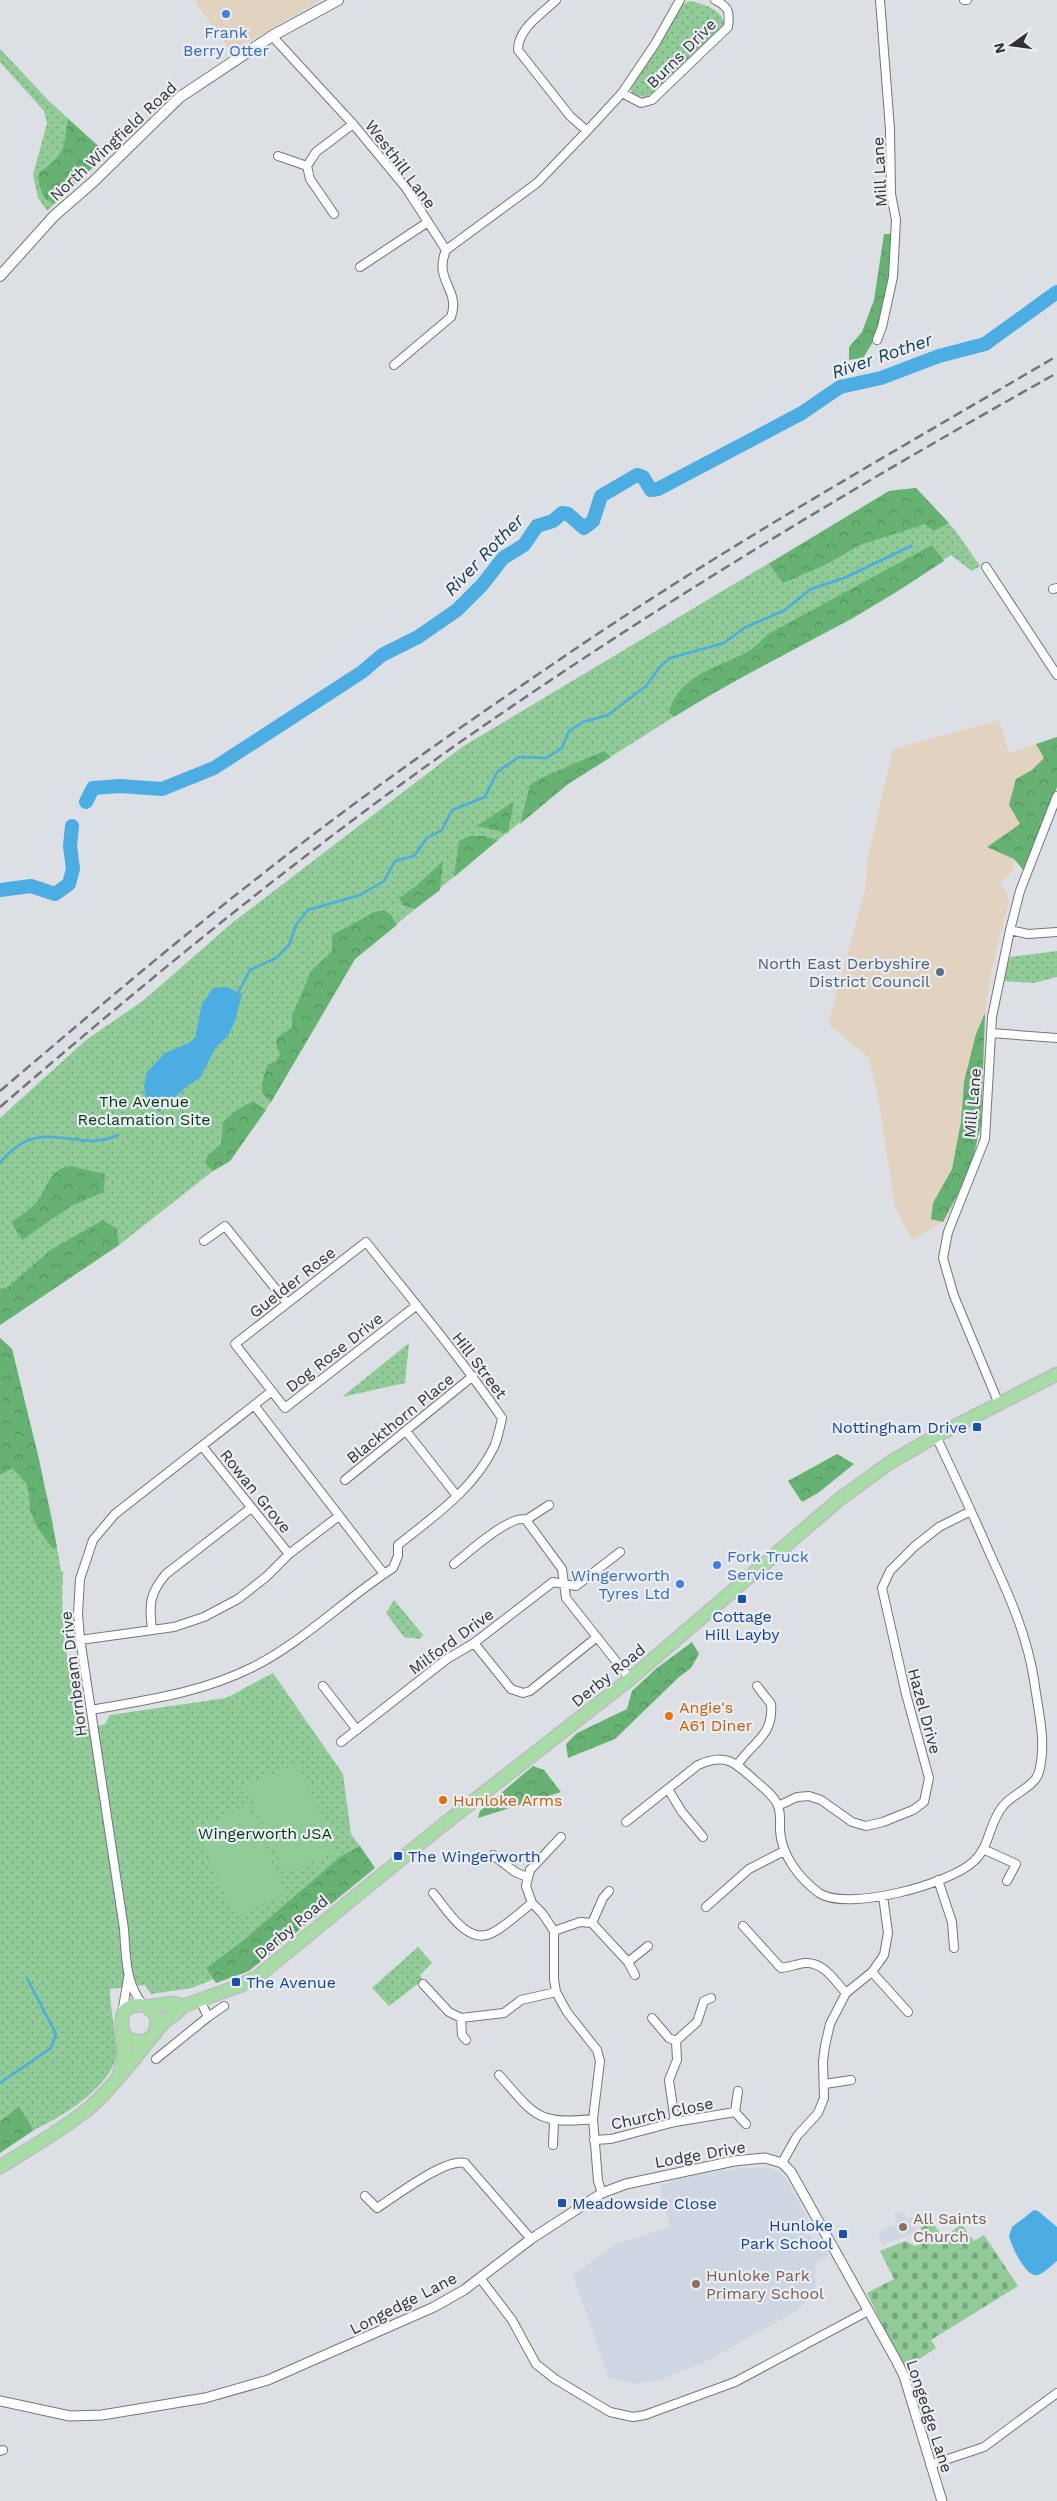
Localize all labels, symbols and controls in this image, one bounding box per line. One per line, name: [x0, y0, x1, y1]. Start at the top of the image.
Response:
marker: Frank Berry Otter: [220, 8, 232, 20]
street label: Burns Drive: [643, 15, 720, 92]
north arrow: [987, 20, 1037, 70]
place label: Frank Berry Otter: [183, 23, 270, 60]
text: N: [990, 41, 1008, 55]
street label: North Wingfield Road: [46, 78, 181, 205]
street label: Westhill Lane: [361, 116, 440, 212]
street label: Mill Lane: [868, 136, 891, 208]
water label: River Rother: [829, 328, 936, 383]
water label: River Rother: [440, 509, 528, 600]
place label: North East Derbyshire District Council: [758, 954, 930, 991]
marker: North East Derbyshire District Council: [934, 966, 946, 978]
street label: Mill Lane: [960, 1067, 985, 1139]
park label: The Avenue Reclamation Site: [78, 1092, 210, 1129]
street label: Guelder Rose: [245, 1243, 339, 1322]
street label: Dog Rose Drive: [282, 1309, 387, 1396]
street label: Hill Street: [448, 1328, 511, 1403]
street label: Blackthorn Place: [343, 1369, 458, 1467]
place label: Nottingham Drive: [831, 1418, 967, 1437]
marker: Nottingham Drive: [971, 1421, 983, 1433]
street label: Rowan Grove: [216, 1446, 295, 1537]
place label: Fork Truck Service: [727, 1547, 809, 1584]
marker: Fork Truck Service: [711, 1559, 723, 1571]
place label: Wingerworth Tyres Ltd: [571, 1566, 670, 1603]
marker: Wingerworth Tyres Ltd: [674, 1578, 686, 1590]
marker: Cottage Hill Layby: [736, 1593, 748, 1605]
street label: Milford Drive: [405, 1604, 497, 1678]
place label: Cottage Hill Layby: [704, 1607, 780, 1644]
street label: Hornbeam Drive: [56, 1610, 91, 1738]
street label: Derby Road: [568, 1640, 649, 1711]
street label: Hazel Drive: [904, 1666, 945, 1756]
place label: Angie's A61 Diner: [679, 1698, 753, 1735]
marker: Angie's A61 Diner: [663, 1710, 675, 1722]
place label: Hunloke Arms: [453, 1791, 563, 1810]
marker: Hunloke Arms: [437, 1794, 449, 1806]
park label: Wingerworth JSA: [198, 1824, 332, 1843]
place label: The Wingerworth: [408, 1847, 541, 1866]
marker: The Wingerworth: [392, 1850, 404, 1862]
street label: Derby Road: [251, 1891, 332, 1963]
place label: The Avenue: [246, 1973, 336, 1992]
marker: The Avenue: [230, 1976, 242, 1988]
street label: Church Close: [609, 2093, 715, 2134]
street label: Lodge Drive: [653, 2137, 747, 2172]
place label: Meadowside Close: [572, 2194, 717, 2213]
marker: Meadowside Close: [556, 2197, 568, 2209]
place label: All Saints Church: [913, 2209, 987, 2246]
place label: Hunloke Park School: [740, 2216, 833, 2253]
marker: All Saints Church: [897, 2221, 909, 2233]
marker: Hunloke Park School: [837, 2228, 849, 2240]
place label: Hunloke Park Primary School: [706, 2266, 824, 2303]
street label: Longedge Lane: [347, 2268, 460, 2339]
marker: Hunloke Park Primary School: [690, 2278, 702, 2290]
street label: Longedge Lane: [902, 2357, 957, 2475]

